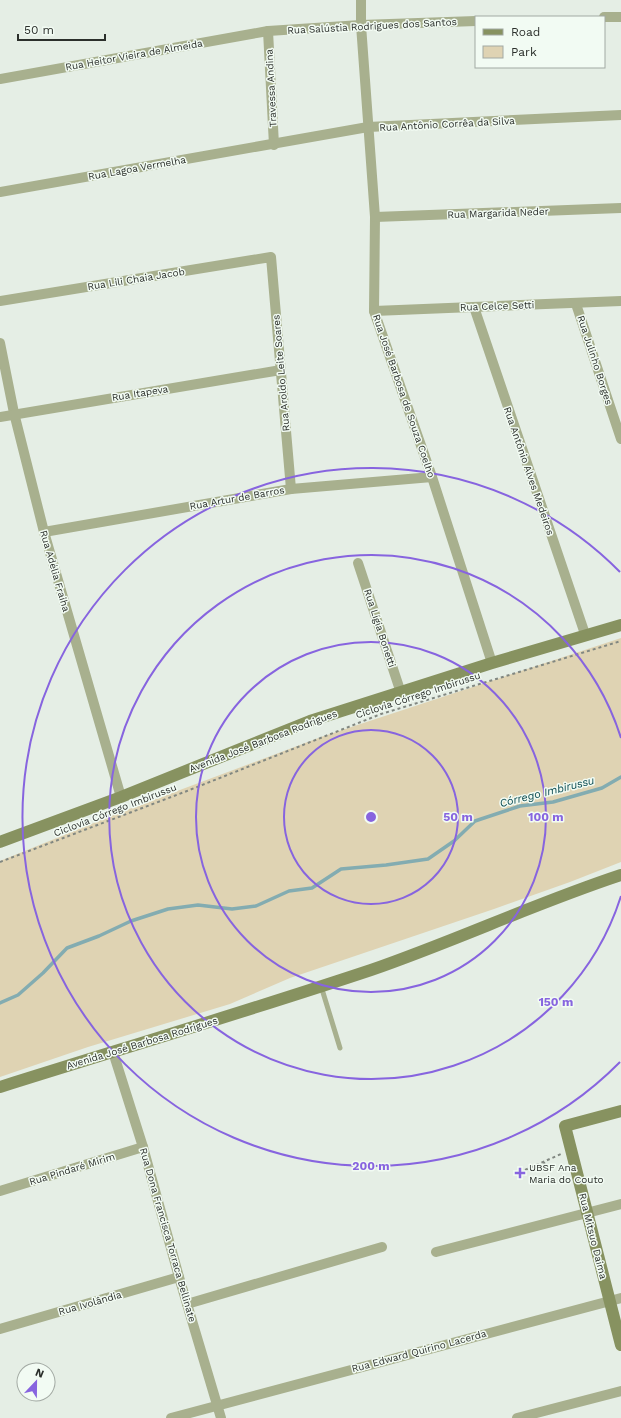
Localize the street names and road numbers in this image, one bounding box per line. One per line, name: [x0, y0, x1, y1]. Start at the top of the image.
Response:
street label: Rua Salústia Rodrigues dos Santos: [287, 16, 457, 36]
street label: Rua Heitor Vieira de Almeida: [64, 37, 204, 73]
street label: Travessa Andina: [263, 48, 279, 127]
street label: Rua Antônio Corrêa da Silva: [379, 115, 515, 133]
street label: Rua Lagoa Vermelha: [87, 154, 187, 182]
street label: Rua Margarida Neder: [447, 206, 549, 220]
street label: Rua Lili Chaia Jacob: [87, 266, 185, 292]
street label: Rua Celce Setti: [460, 299, 534, 313]
street label: Rua José Barbosa de Souza Coelho: [371, 313, 437, 479]
street label: Rua Aroldo Leite Soares: [270, 314, 292, 432]
street label: Rua Julinho Borges: [575, 314, 615, 406]
street label: Rua Itapeva: [111, 383, 169, 403]
street label: Rua Antônio Alves Medeiros: [502, 405, 556, 537]
street label: Rua Artur de Barros: [189, 484, 285, 512]
street label: Rua Adélia Fraiha: [38, 529, 72, 613]
street label: Rua Lígia Bonetti: [362, 587, 398, 669]
street label: Ciclovia Córrego Imbirussu: [354, 670, 482, 720]
street label: Avenida José Barbosa Rodrigues: [187, 708, 339, 774]
street label: Ciclovia Córrego Imbirussu: [52, 781, 178, 839]
street label: Avenida José Barbosa Rodrigues: [65, 1015, 219, 1071]
street label: Rua Dona Francisca Torraca Bellinate: [138, 1147, 198, 1324]
street label: Rua Pindaré Mirim: [28, 1151, 116, 1187]
street label: Rua Mitsuo Daima: [577, 1192, 609, 1281]
street label: Rua Ivolândia: [57, 1289, 123, 1317]
street label: Rua Edward Quirino Lacerda: [350, 1328, 488, 1374]

